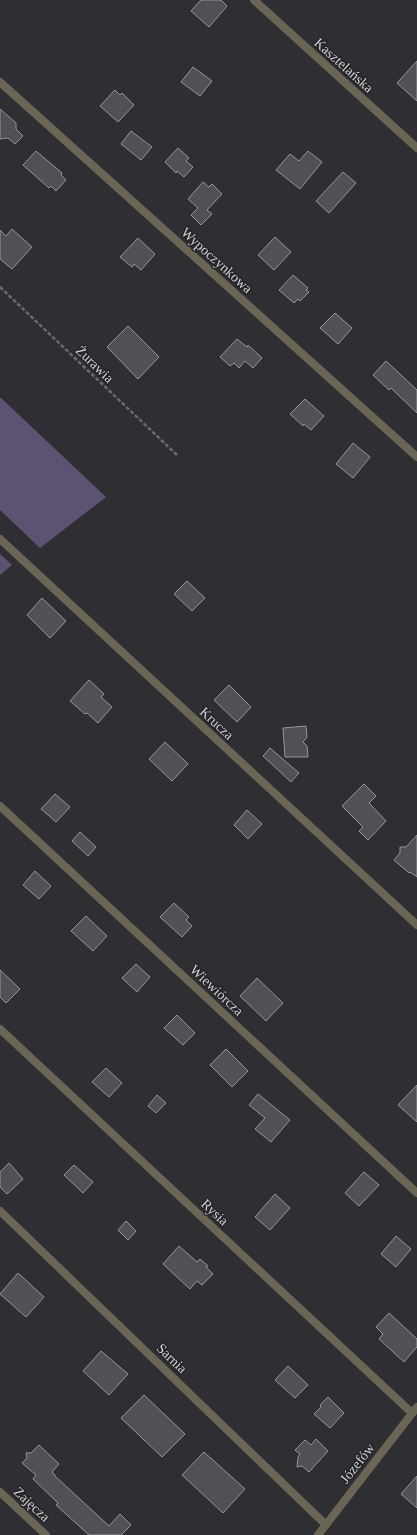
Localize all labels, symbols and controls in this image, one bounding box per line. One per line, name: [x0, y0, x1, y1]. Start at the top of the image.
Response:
street label: Kasztelańska: [311, 35, 377, 96]
street label: Wypoczynkowa: [178, 225, 256, 297]
street label: Żurawia: [73, 343, 117, 386]
street label: Krucza: [197, 704, 237, 743]
street label: Wiewiórcza: [187, 962, 247, 1019]
street label: Rysia: [198, 1196, 232, 1229]
street label: Sarnia: [154, 1341, 190, 1377]
street label: Józefów: [337, 1440, 378, 1486]
street label: Zajęcza: [11, 1484, 53, 1525]

